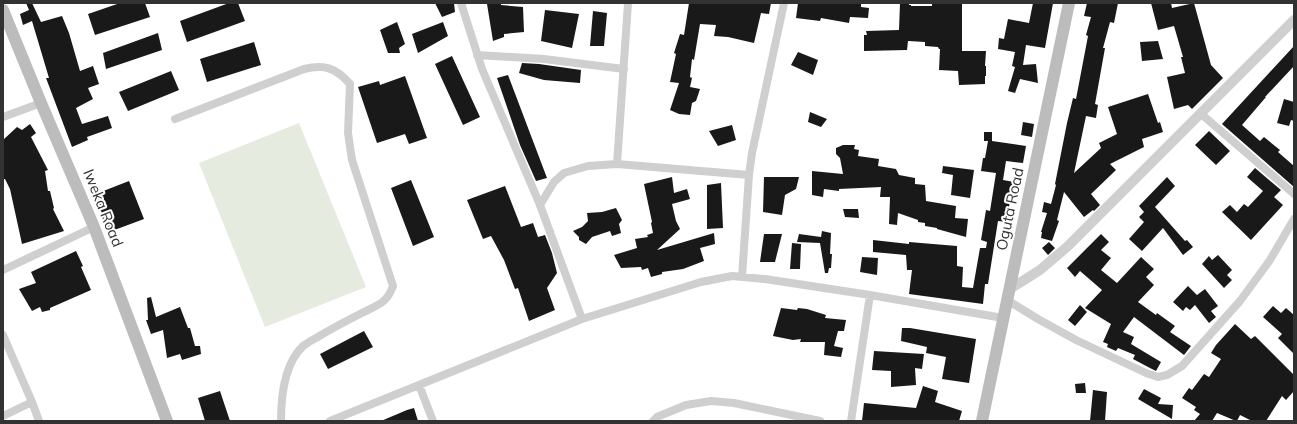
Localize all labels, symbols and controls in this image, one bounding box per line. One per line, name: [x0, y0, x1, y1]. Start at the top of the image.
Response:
street label: Iweka Road: [79, 166, 128, 250]
street label: Oguta Road: [991, 166, 1028, 252]

